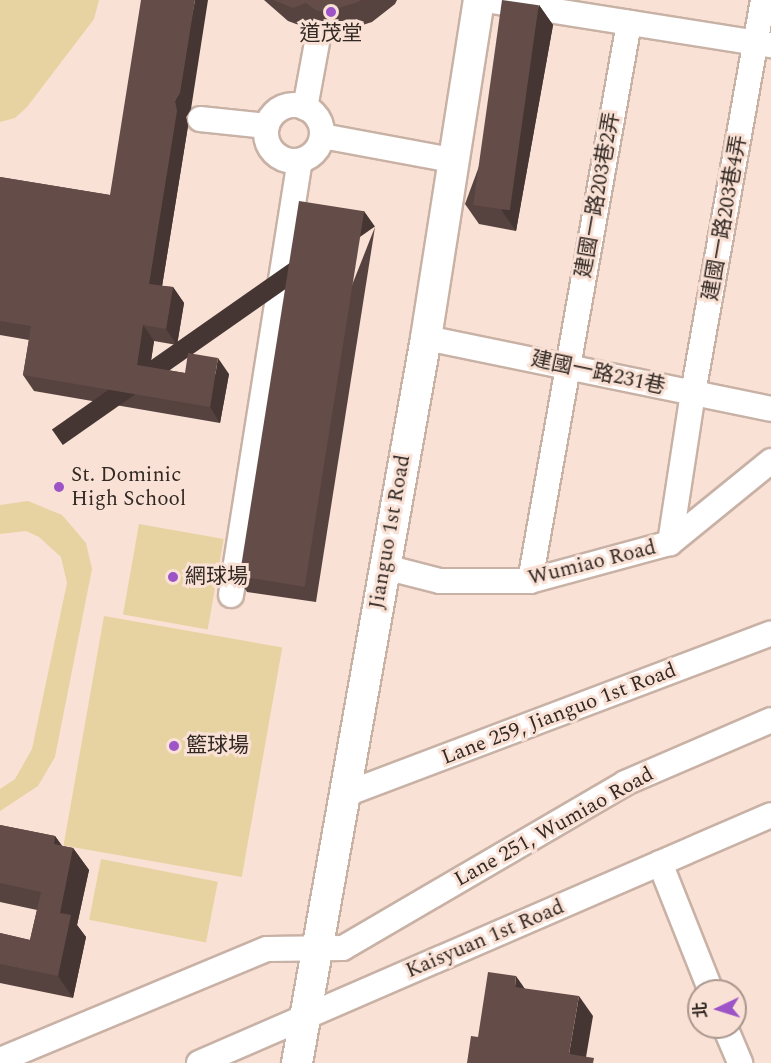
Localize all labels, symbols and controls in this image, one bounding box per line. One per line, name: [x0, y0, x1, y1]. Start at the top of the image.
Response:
marker: 道茂堂: [324, 5, 338, 19]
place label: 道茂堂: [300, 21, 362, 47]
street label: 建國一路203巷2弄: [571, 110, 625, 280]
street label: 建國一路203巷4弄: [698, 133, 752, 303]
street label: 建國一路231巷: [529, 346, 667, 400]
street label: Jianguo 1st Road: [364, 453, 416, 611]
place label: St. Dominic High School: [71, 462, 186, 512]
marker: St. Dominic High School: [52, 480, 66, 494]
street label: Wumiao Road: [525, 535, 659, 591]
place label: 網球場: [185, 564, 248, 590]
marker: 網球場: [166, 570, 180, 584]
street label: Lane 259, Jianguo 1st Road: [438, 658, 680, 770]
place label: 籃球場: [186, 733, 249, 759]
marker: 籃球場: [167, 739, 181, 753]
street label: Lane 251, Wumiao Road: [450, 762, 658, 892]
street label: Kaisyuan 1st Road: [402, 894, 568, 984]
north arrow: [687, 979, 747, 1039]
text: 北: [689, 1001, 714, 1019]

